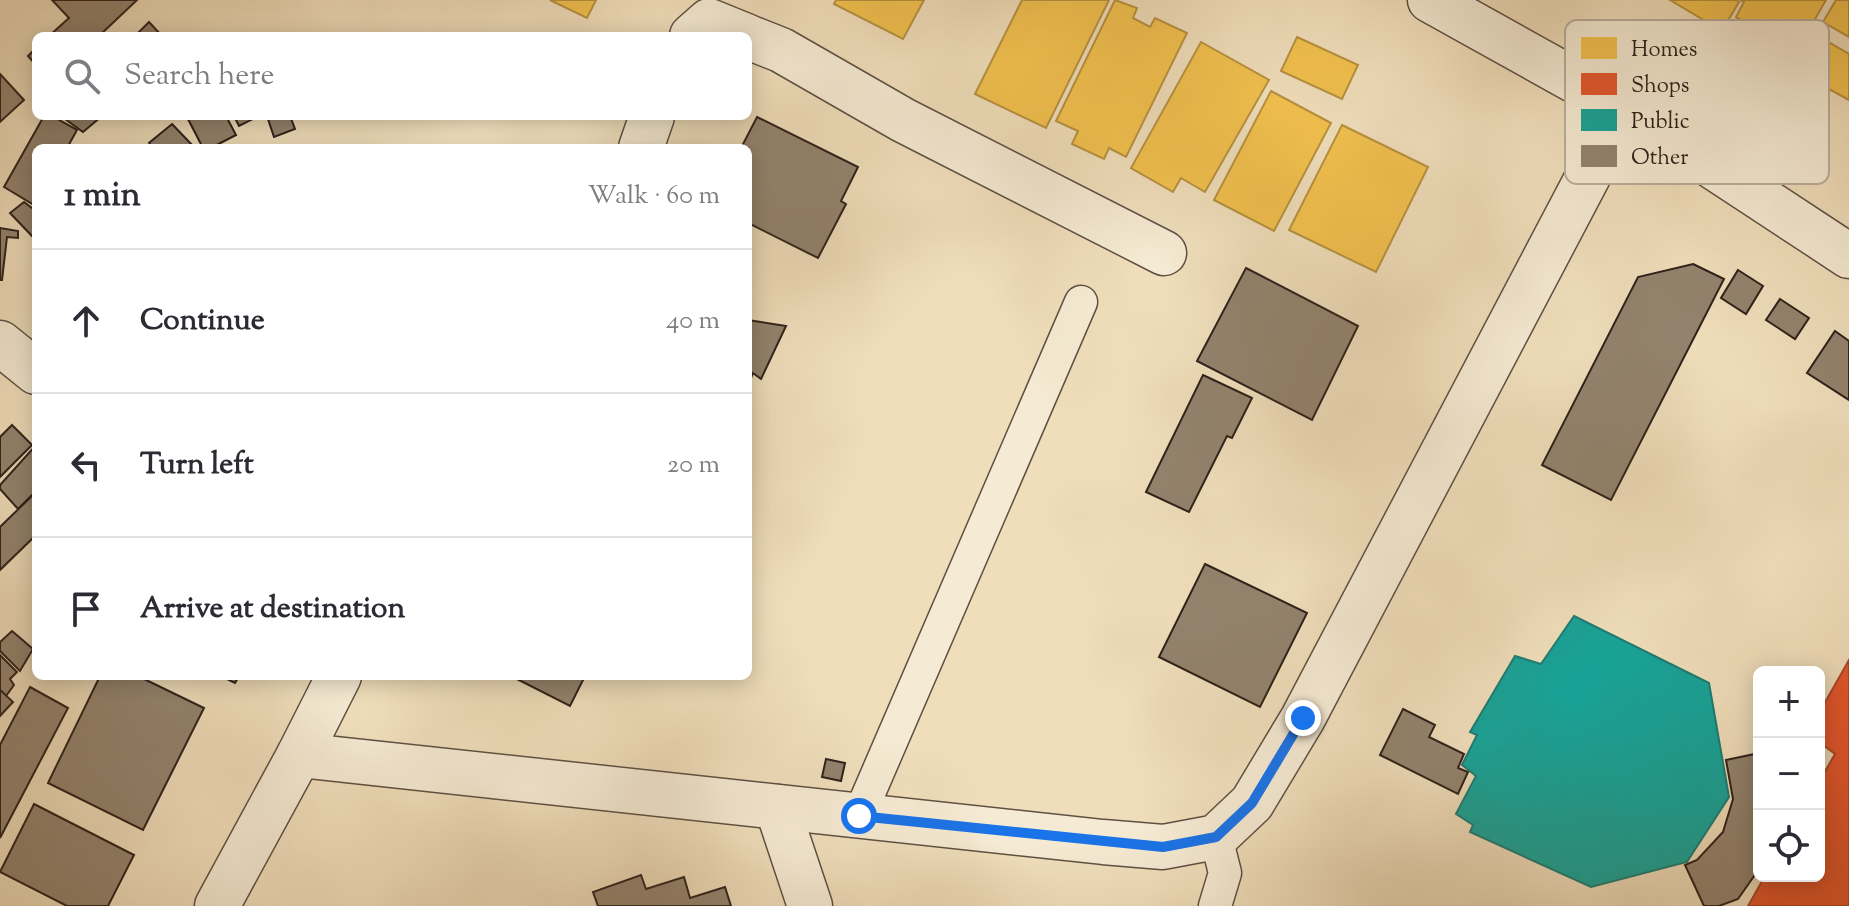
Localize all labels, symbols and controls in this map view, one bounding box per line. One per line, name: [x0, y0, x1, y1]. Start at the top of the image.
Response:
legend: [1565, 20, 1829, 184]
search box: [32, 32, 752, 120]
text: Homes: [1631, 35, 1697, 67]
icon: search: [60, 54, 104, 98]
text: Search here: [124, 55, 274, 98]
text: Shops: [1631, 71, 1689, 103]
text: Public: [1631, 107, 1690, 139]
text: Other: [1631, 143, 1689, 175]
text: 1 min: [64, 172, 141, 221]
text: Walk · 60 m: [588, 178, 720, 215]
icon: ahead: [64, 299, 108, 343]
text: Continue: [140, 300, 265, 343]
text: 40 m: [666, 303, 720, 340]
icon: left: [64, 443, 108, 487]
text: Turn left: [140, 444, 254, 487]
text: 20 m: [667, 447, 720, 484]
icon: arrive: [64, 587, 108, 631]
text: Arrive at destination: [140, 588, 405, 631]
map controls: [1753, 666, 1825, 882]
button: +: [1753, 666, 1825, 738]
route end: [1285, 700, 1321, 736]
button: −: [1753, 738, 1825, 810]
route start: [841, 798, 877, 834]
button: locate: [1753, 810, 1825, 882]

